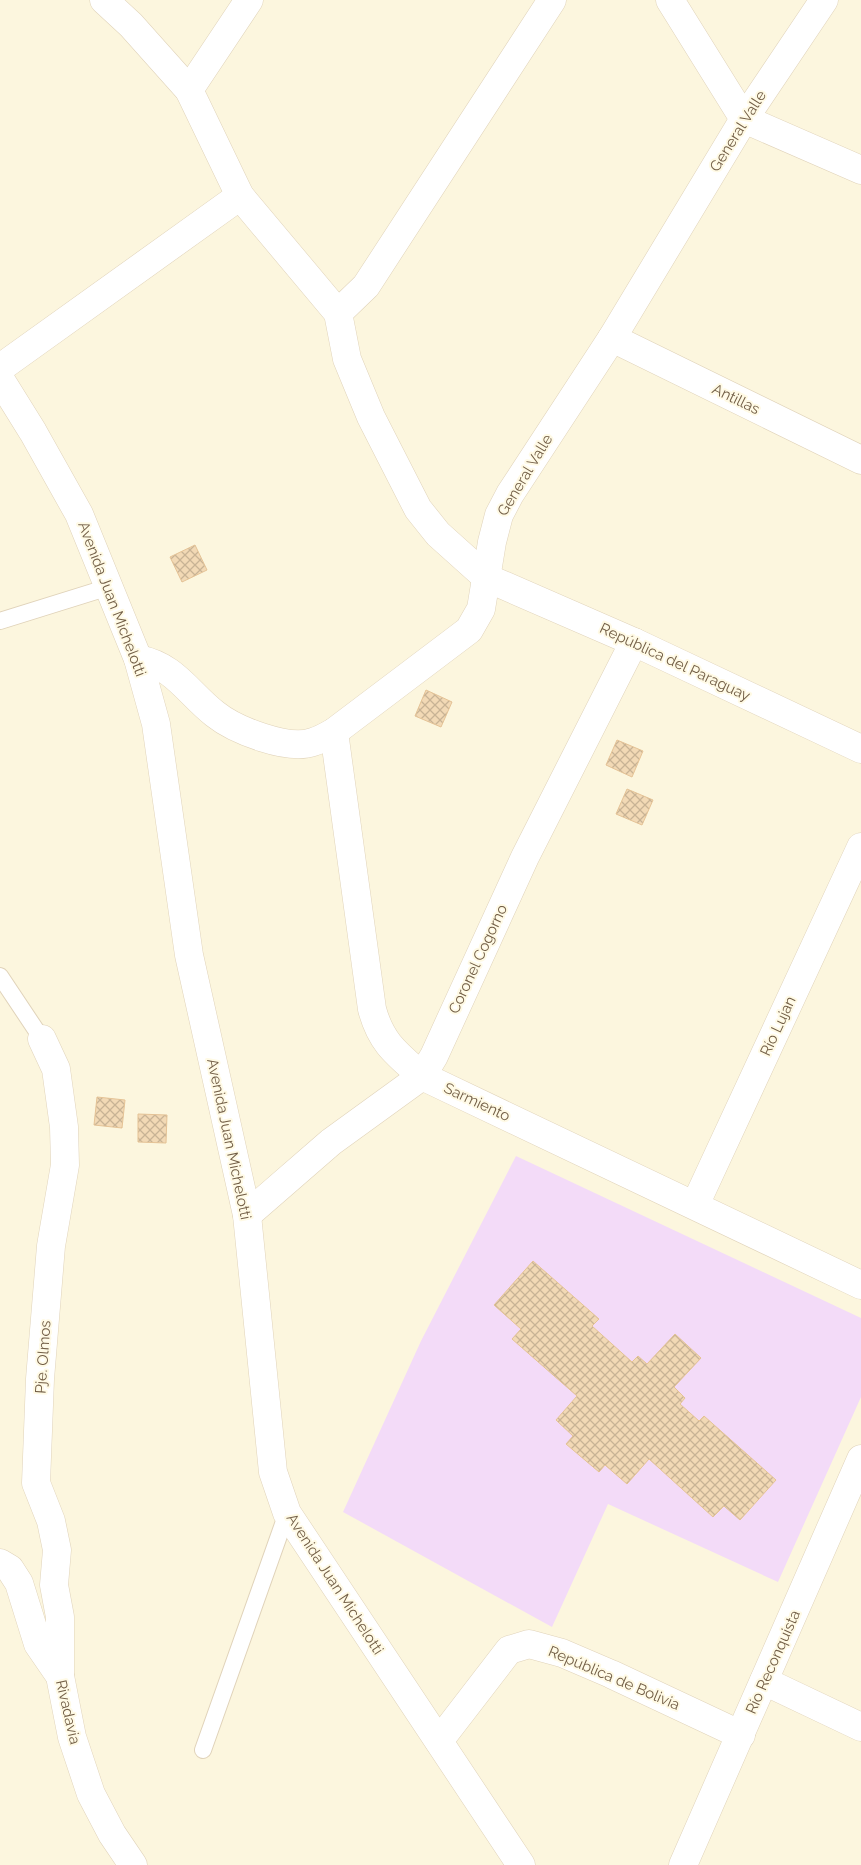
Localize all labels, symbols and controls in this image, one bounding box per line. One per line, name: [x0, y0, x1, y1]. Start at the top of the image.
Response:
street label: General Valle: [706, 87, 770, 175]
street label: Antillas: [709, 380, 763, 418]
street label: General Valle: [494, 431, 557, 519]
street label: Avenida Juan Michelotti: [74, 519, 150, 679]
street label: República del Paraguay: [597, 619, 753, 705]
street label: Coronel Cogorno: [445, 901, 511, 1017]
street label: Río Lujan: [756, 993, 800, 1059]
street label: Avenida Juan Michelotti: [203, 1057, 255, 1221]
street label: Sarmiento: [441, 1079, 513, 1125]
street label: Pje. Olmos: [31, 1320, 55, 1394]
street label: Avenida Juan Michelotti: [283, 1510, 387, 1658]
street label: Río Reconquista: [742, 1607, 804, 1717]
street label: República de Bolivia: [546, 1642, 682, 1714]
street label: Rivadavia: [52, 1678, 84, 1746]

